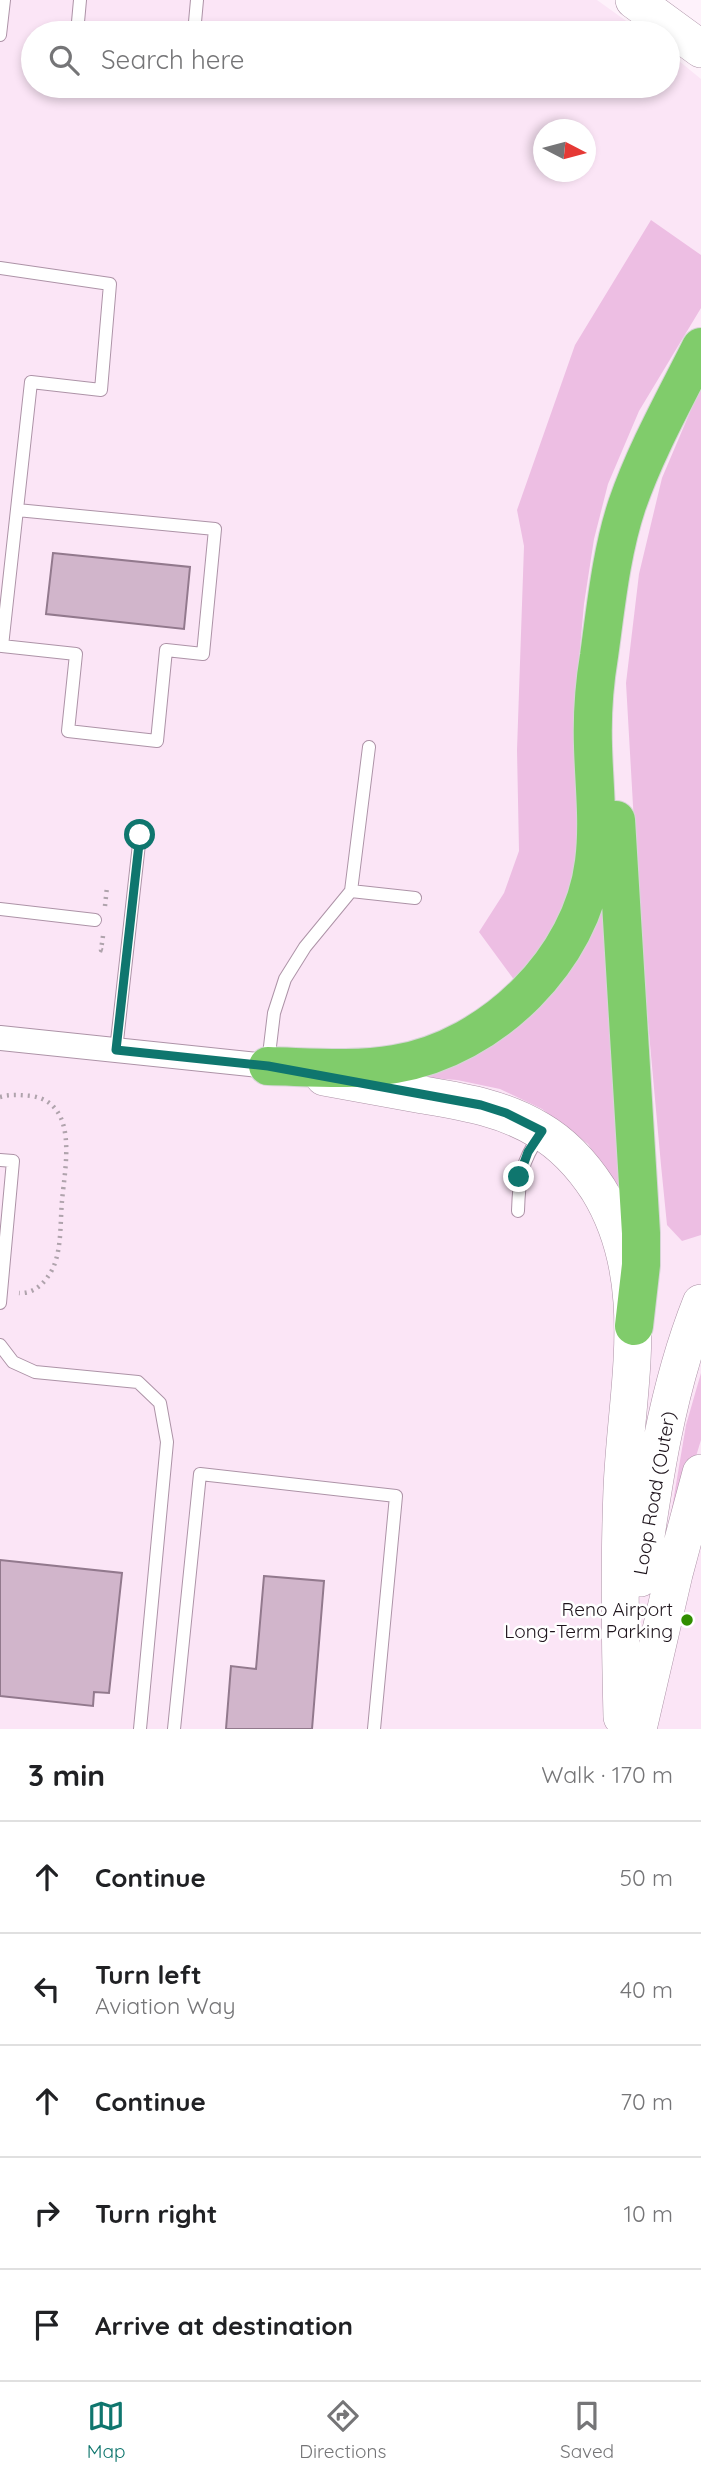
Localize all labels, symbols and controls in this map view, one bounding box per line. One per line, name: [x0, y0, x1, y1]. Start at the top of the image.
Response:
search box: [21, 21, 680, 98]
icon: search: [45, 41, 83, 79]
text: Search here: [101, 43, 245, 76]
north arrow: [533, 119, 596, 182]
route start: [124, 819, 155, 850]
route end: [503, 1161, 534, 1192]
street label: Loop Road (Outer): [628, 1409, 680, 1577]
place label: Reno Airport Long-Term Parking: [504, 1597, 673, 1643]
marker: Reno Airport Long-Term Parking: [679, 1612, 695, 1628]
text: 3 min: [28, 1756, 105, 1794]
text: Walk · 170 m: [541, 1760, 673, 1789]
icon: ahead: [28, 1858, 66, 1896]
text: Continue: [95, 1861, 206, 1894]
text: 50 m: [620, 1863, 673, 1892]
text: Turn left: [95, 1958, 202, 1991]
icon: left: [28, 1970, 66, 2008]
text: 40 m: [620, 1975, 673, 2004]
text: Aviation Way: [95, 1991, 235, 2020]
icon: ahead: [28, 2082, 66, 2120]
text: Continue: [95, 2085, 206, 2118]
text: 70 m: [620, 2087, 673, 2116]
icon: right: [28, 2194, 66, 2232]
text: Turn right: [95, 2197, 217, 2230]
text: 10 m: [624, 2199, 673, 2228]
icon: arrive: [28, 2306, 66, 2344]
text: Arrive at destination: [95, 2309, 353, 2342]
tab: Map: [87, 2397, 126, 2463]
tab: Directions: [299, 2397, 386, 2463]
tab: Saved: [560, 2397, 614, 2463]

